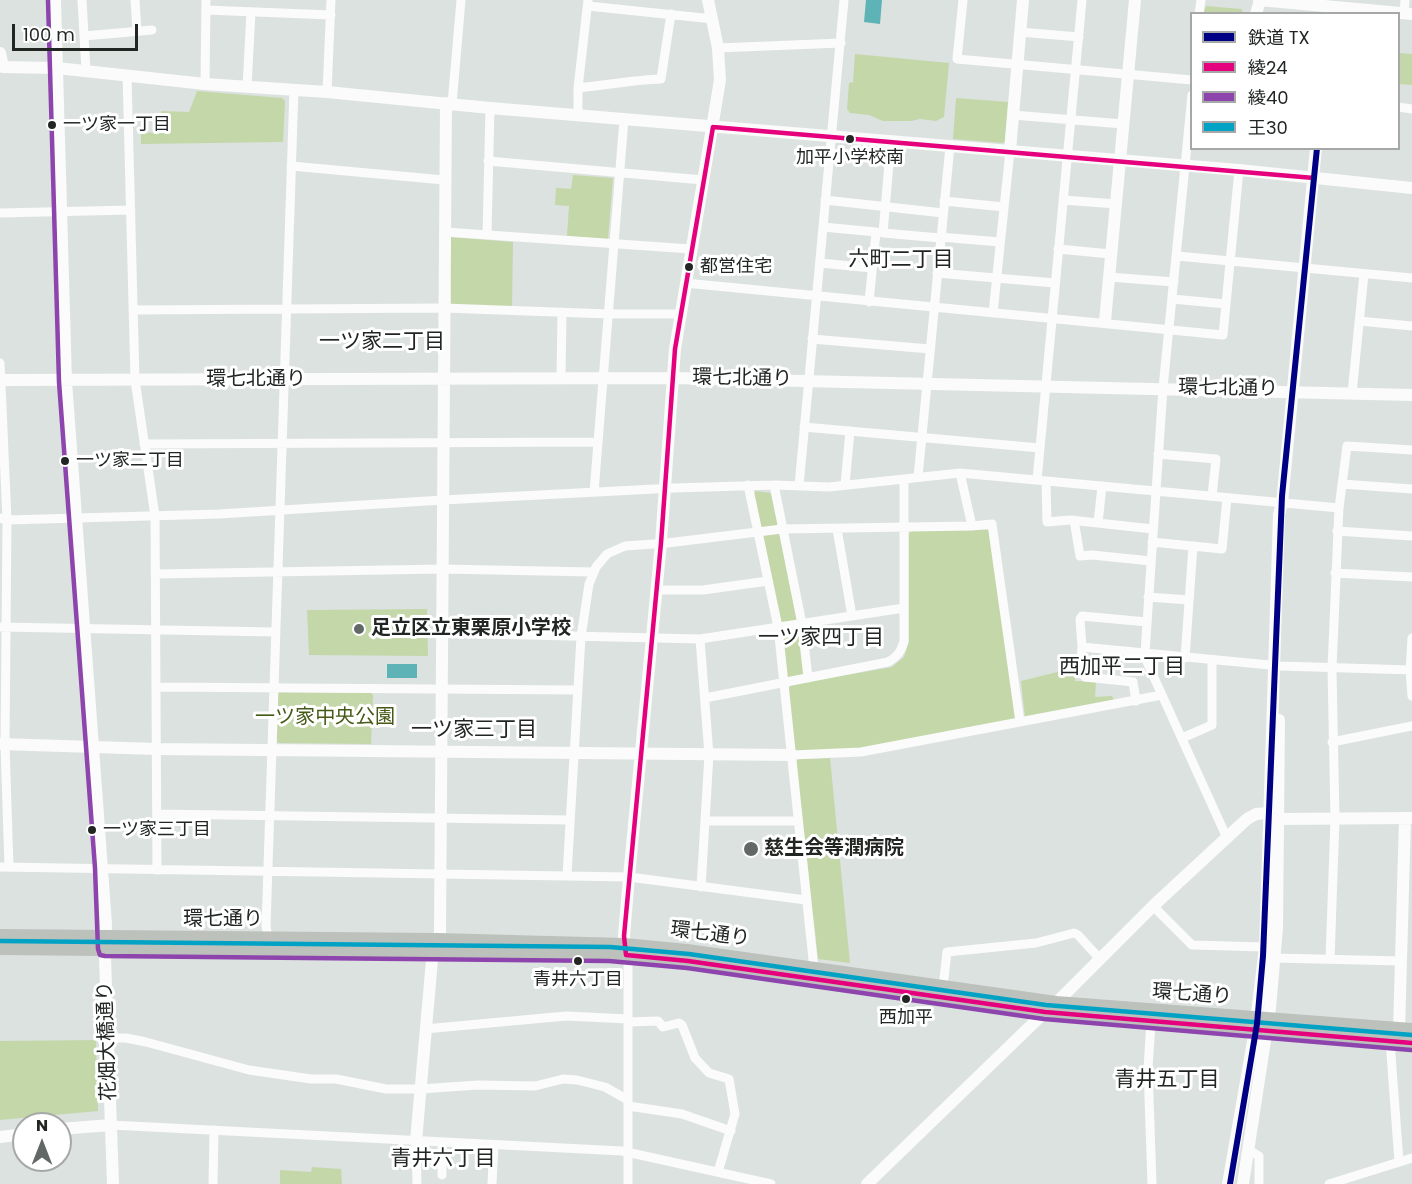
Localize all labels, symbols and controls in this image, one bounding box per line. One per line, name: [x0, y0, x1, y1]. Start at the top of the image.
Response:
scale bar: [15, 12, 141, 50]
legend: [1190, 12, 1400, 150]
text: 100 m: [23, 22, 75, 47]
text: 鉄道 TX: [1248, 25, 1310, 50]
text: 綾24: [1248, 55, 1288, 80]
text: 綾40: [1248, 85, 1289, 110]
place label: 一ツ家一丁目: [63, 114, 171, 136]
text: 王30: [1248, 115, 1288, 140]
marker: 一ツ家一丁目: [46, 119, 58, 131]
marker: 加平小学校南: [844, 133, 856, 145]
place label: 加平小学校南: [796, 147, 904, 169]
district label: 六町二丁目: [849, 248, 953, 274]
place label: 都営住宅: [700, 256, 772, 278]
marker: 都営住宅: [683, 261, 695, 273]
district label: 一ツ家二丁目: [319, 330, 445, 356]
street label: 環七北通り: [692, 366, 792, 392]
street label: 環七北通り: [206, 368, 306, 392]
street label: 環七北通り: [1178, 376, 1278, 402]
place label: 一ツ家二丁目: [76, 450, 184, 472]
marker: 一ツ家二丁目: [59, 455, 71, 467]
place label: 足立区立東栗原小学校: [371, 617, 571, 641]
marker: 足立区立東栗原小学校: [352, 622, 366, 636]
district label: 一ツ家四丁目: [758, 626, 884, 652]
district label: 西加平二丁目: [1059, 655, 1185, 681]
park label: 一ツ家中央公園: [255, 706, 395, 730]
district label: 一ツ家三丁目: [411, 718, 537, 744]
place label: 一ツ家三丁目: [103, 819, 211, 841]
marker: 一ツ家三丁目: [86, 824, 98, 836]
place label: 慈生会等潤病院: [764, 837, 904, 861]
marker: 慈生会等潤病院: [742, 840, 760, 858]
street label: 環七通り: [183, 908, 263, 932]
street label: 環七通り: [669, 918, 751, 952]
marker: 青井六丁目: [572, 955, 584, 967]
place label: 青井六丁目: [533, 969, 623, 991]
street label: 環七通り: [1151, 980, 1233, 1010]
street label: 花畑大橋通り: [94, 981, 122, 1101]
marker: 西加平: [900, 993, 912, 1005]
place label: 西加平: [879, 1007, 933, 1029]
district label: 青井五丁目: [1115, 1068, 1219, 1094]
north arrow: [12, 1112, 72, 1172]
text: N: [36, 1114, 48, 1137]
district label: 青井六丁目: [391, 1147, 495, 1173]

